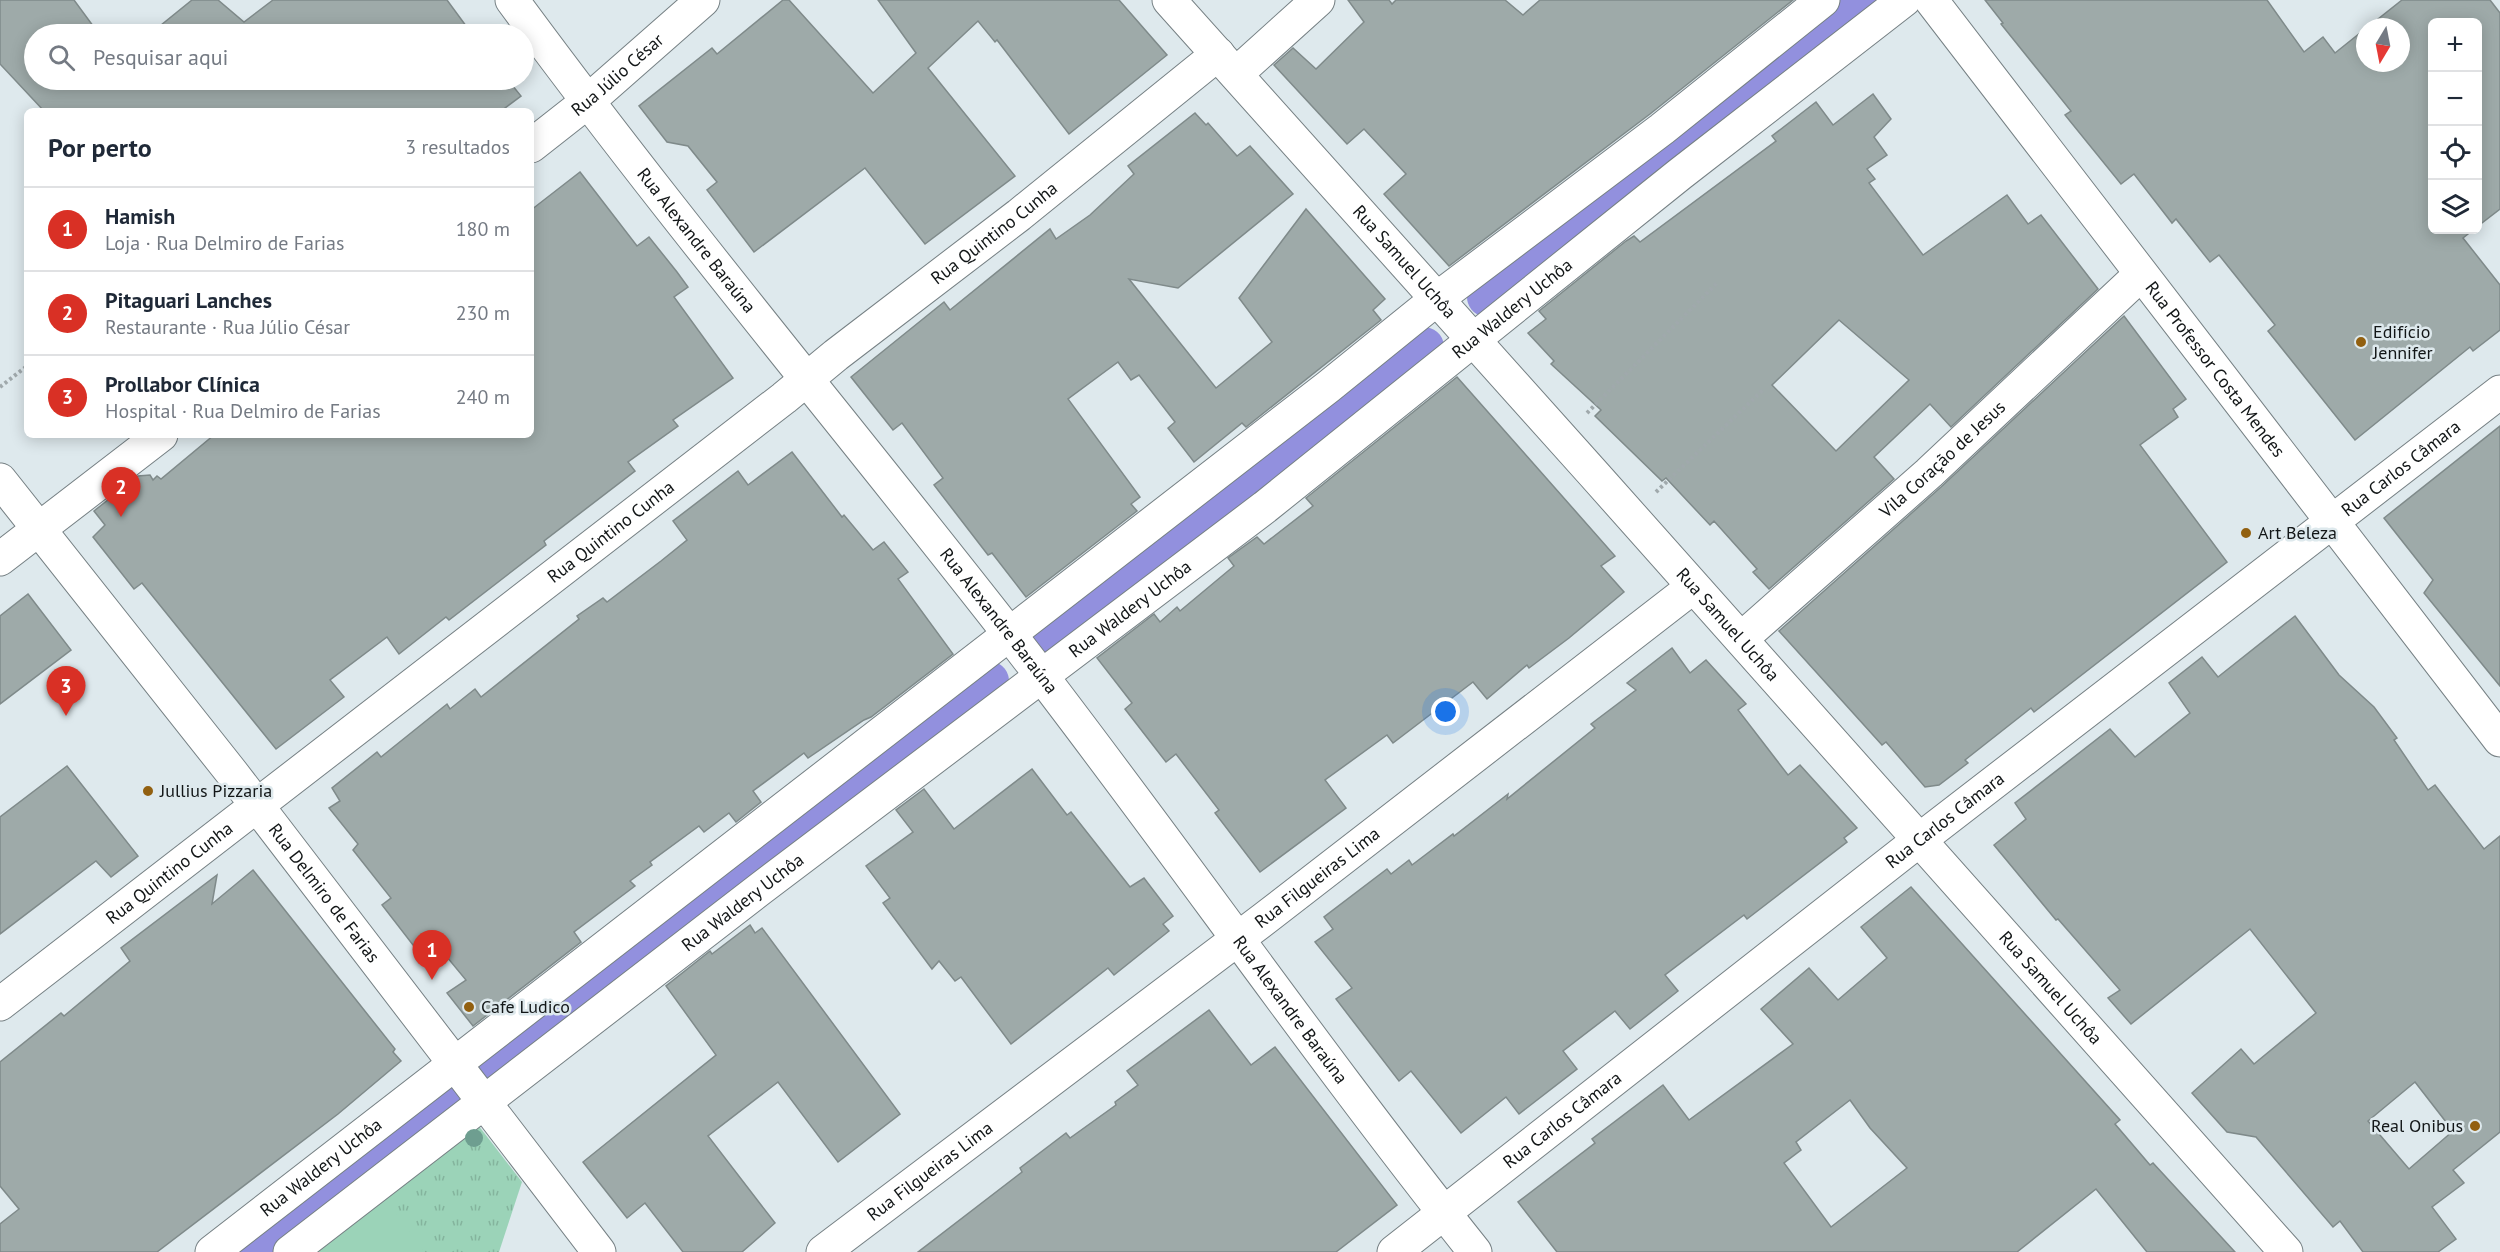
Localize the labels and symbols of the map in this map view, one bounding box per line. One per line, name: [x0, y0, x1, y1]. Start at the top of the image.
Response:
north arrow: [2356, 18, 2410, 72]
street label: Rua Júlio César: [566, 28, 668, 121]
street label: Rua Alexandre Baraúna: [632, 163, 761, 317]
street label: Rua Quintino Cunha: [926, 177, 1062, 289]
street label: Rua Samuel Uchôa: [1348, 200, 1461, 323]
street label: Rua Waldery Uchôa: [1447, 253, 1577, 364]
street label: Rua Professor Costa Mendes: [2141, 277, 2290, 462]
place label: Edifício Jennifer: [2372, 320, 2433, 364]
marker: Edifício Jennifer: [2354, 335, 2368, 349]
street label: Vila Coração de Jesus: [1874, 395, 2010, 523]
street label: Rua Carlos Câmara: [2337, 415, 2465, 521]
pin: 2: [102, 468, 140, 517]
street label: Rua Quintino Cunha: [542, 475, 679, 588]
place label: Art Beleza: [2258, 521, 2337, 544]
marker: Art Beleza: [2239, 526, 2253, 540]
street label: Rua Alexandre Baraúna: [935, 543, 1063, 698]
street label: Rua Waldery Uchôa: [1064, 555, 1196, 662]
street label: Rua Samuel Uchôa: [1671, 563, 1785, 686]
pin: 3: [46, 666, 86, 716]
your location: [1431, 697, 1460, 726]
street label: Rua Carlos Câmara: [1881, 767, 2009, 873]
place label: Jullius Pizzaria: [159, 779, 272, 802]
marker: Jullius Pizzaria: [141, 784, 155, 798]
street label: Rua Quintino Cunha: [101, 816, 237, 929]
street label: Rua Delmiro de Farias: [264, 818, 385, 967]
street label: Rua Filgueiras Lima: [1250, 822, 1384, 933]
street label: Rua Waldery Uchôa: [677, 848, 808, 956]
street label: Rua Samuel Uchôa: [1994, 926, 2107, 1049]
pin: 1: [412, 930, 452, 980]
street label: Rua Alexandre Baraúna: [1228, 931, 1353, 1088]
place label: Cafe Ludico: [481, 995, 570, 1018]
marker: Cafe Ludico: [462, 1000, 476, 1014]
street label: Rua Carlos Câmara: [1498, 1066, 1626, 1173]
street label: Rua Waldery Uchôa: [255, 1113, 386, 1221]
place label: Real Onibus: [2371, 1114, 2463, 1137]
street label: Rua Filgueiras Lima: [862, 1116, 997, 1226]
marker: Real Onibus: [2468, 1119, 2482, 1133]

